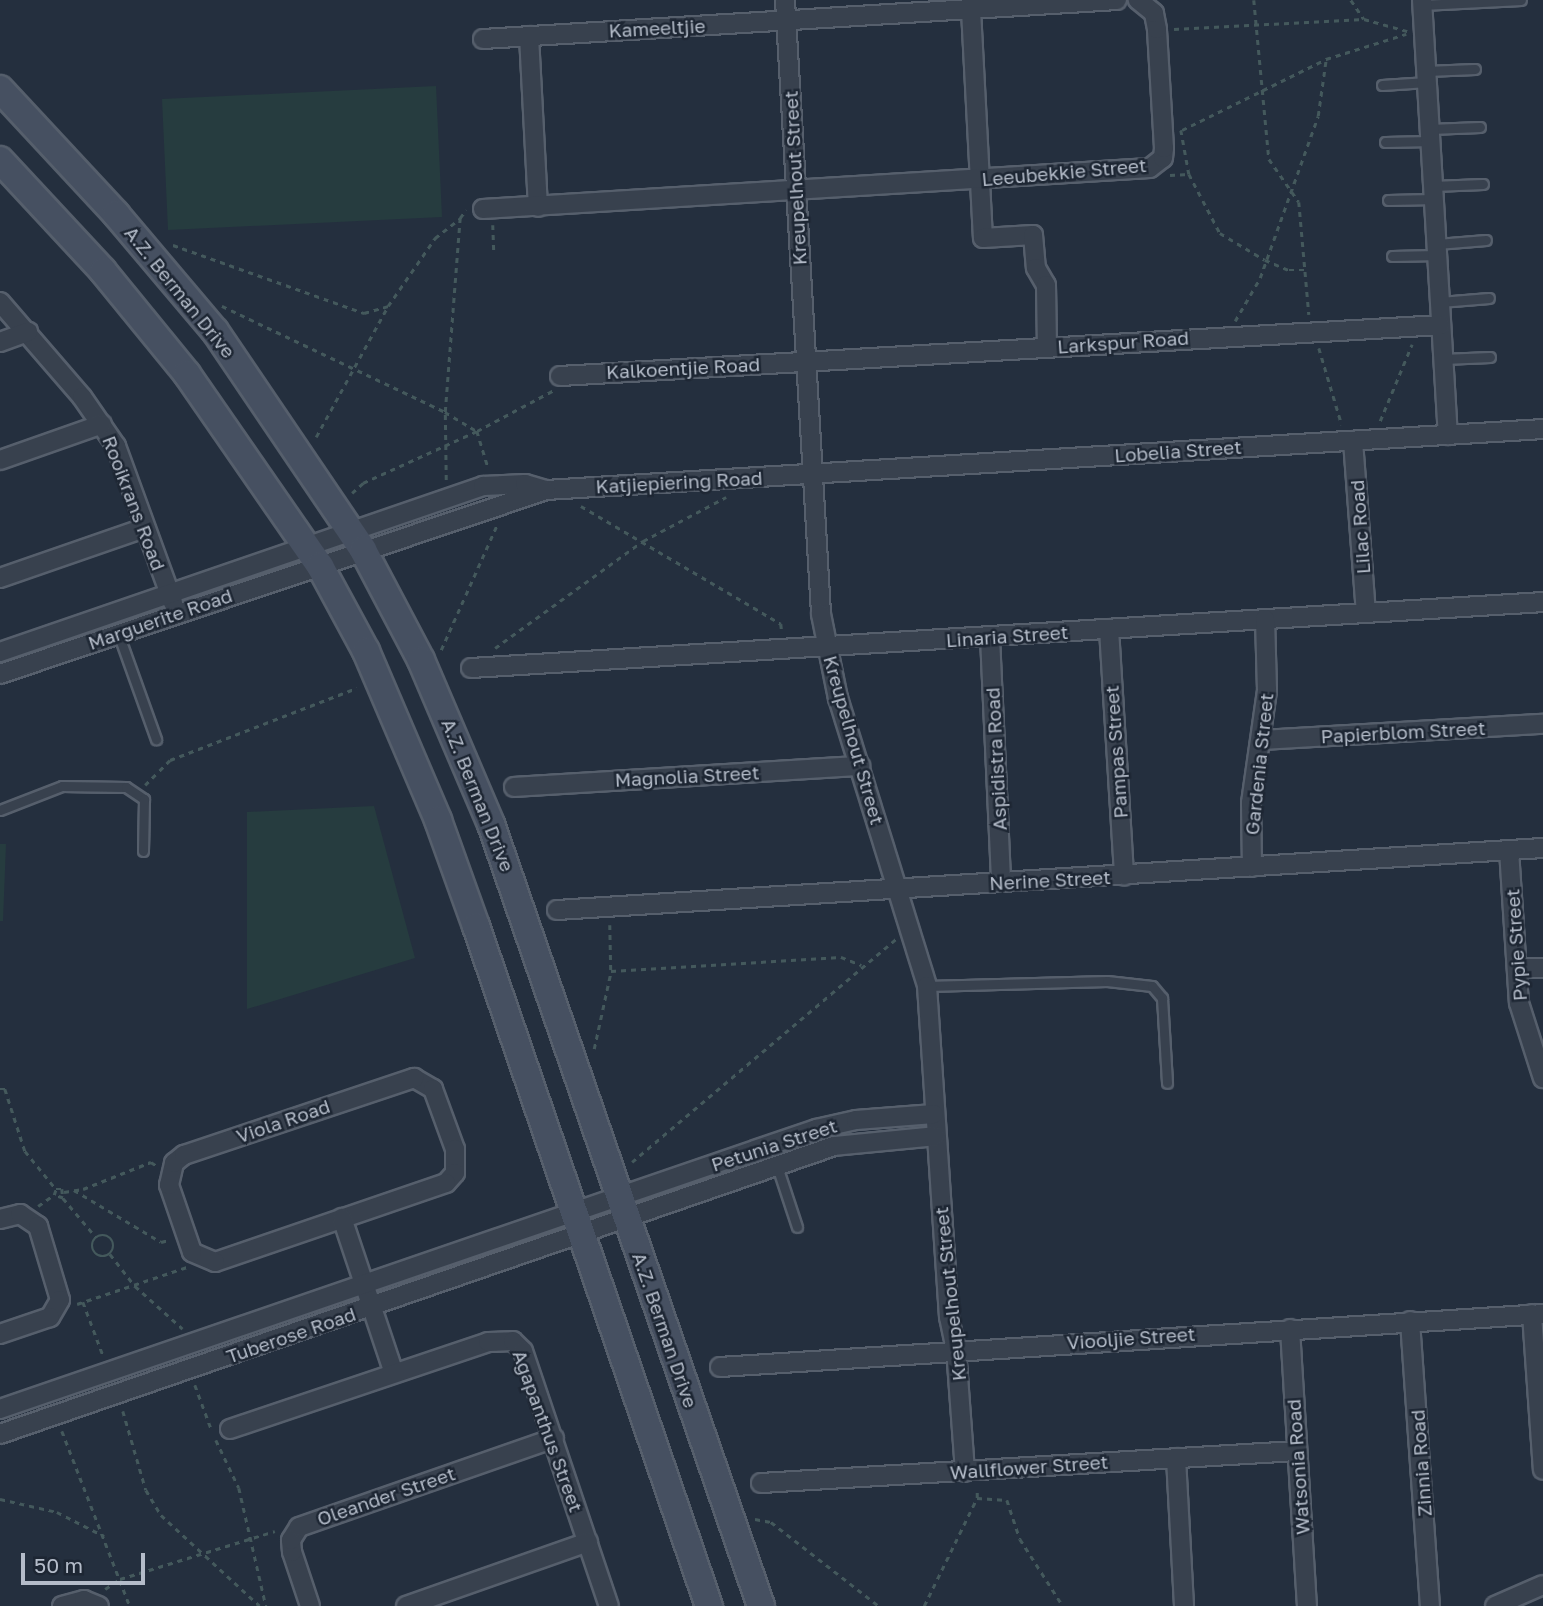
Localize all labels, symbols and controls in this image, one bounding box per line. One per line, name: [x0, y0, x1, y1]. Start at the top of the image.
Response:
street label: Kameeltjie: [608, 14, 706, 42]
street label: Kreupelhout Street: [779, 90, 811, 266]
street label: Leeubekkie Street: [981, 153, 1147, 191]
street label: A.Z. Berman Drive: [120, 222, 240, 362]
street label: Larkspur Road: [1056, 326, 1190, 358]
street label: Kalkoentjie Road: [605, 353, 761, 383]
street label: Rooikrans Road: [98, 432, 170, 574]
street label: Lobelia Street: [1114, 435, 1242, 467]
street label: Katjiepiering Road: [595, 466, 763, 498]
street label: Lilac Road: [1345, 479, 1375, 575]
street label: Marguerite Road: [85, 584, 235, 654]
street label: Linaria Street: [945, 620, 1069, 652]
street label: Kreupelhout Street: [819, 653, 889, 827]
street label: Pampas Street: [1100, 685, 1132, 819]
street label: Aspidistra Road: [981, 687, 1011, 831]
street label: Gardenia Street: [1240, 692, 1278, 836]
street label: A.Z. Berman Drive: [437, 715, 519, 875]
street label: Papierblom Street: [1320, 716, 1486, 748]
street label: Magnolia Street: [614, 761, 760, 791]
street label: Nerine Street: [989, 865, 1111, 895]
street label: Pypie Street: [1501, 888, 1531, 1002]
street label: Viola Road: [233, 1094, 333, 1148]
street label: Petunia Street: [708, 1114, 840, 1176]
street label: Kreupelhout Street: [930, 1206, 970, 1382]
street label: A.Z. Berman Drive: [628, 1249, 702, 1411]
street label: Tuberose Road: [223, 1302, 359, 1368]
street label: Viooljie Street: [1066, 1322, 1196, 1354]
street label: Agapanthus Street: [508, 1347, 588, 1515]
street label: Watsonia Road: [1282, 1398, 1314, 1536]
street label: Zinnia Road: [1406, 1409, 1436, 1517]
street label: Wallflower Street: [949, 1450, 1109, 1484]
street label: Oleander Street: [314, 1462, 458, 1530]
scale bar: [24, 1540, 149, 1584]
text: 50 m: [34, 1552, 83, 1578]

